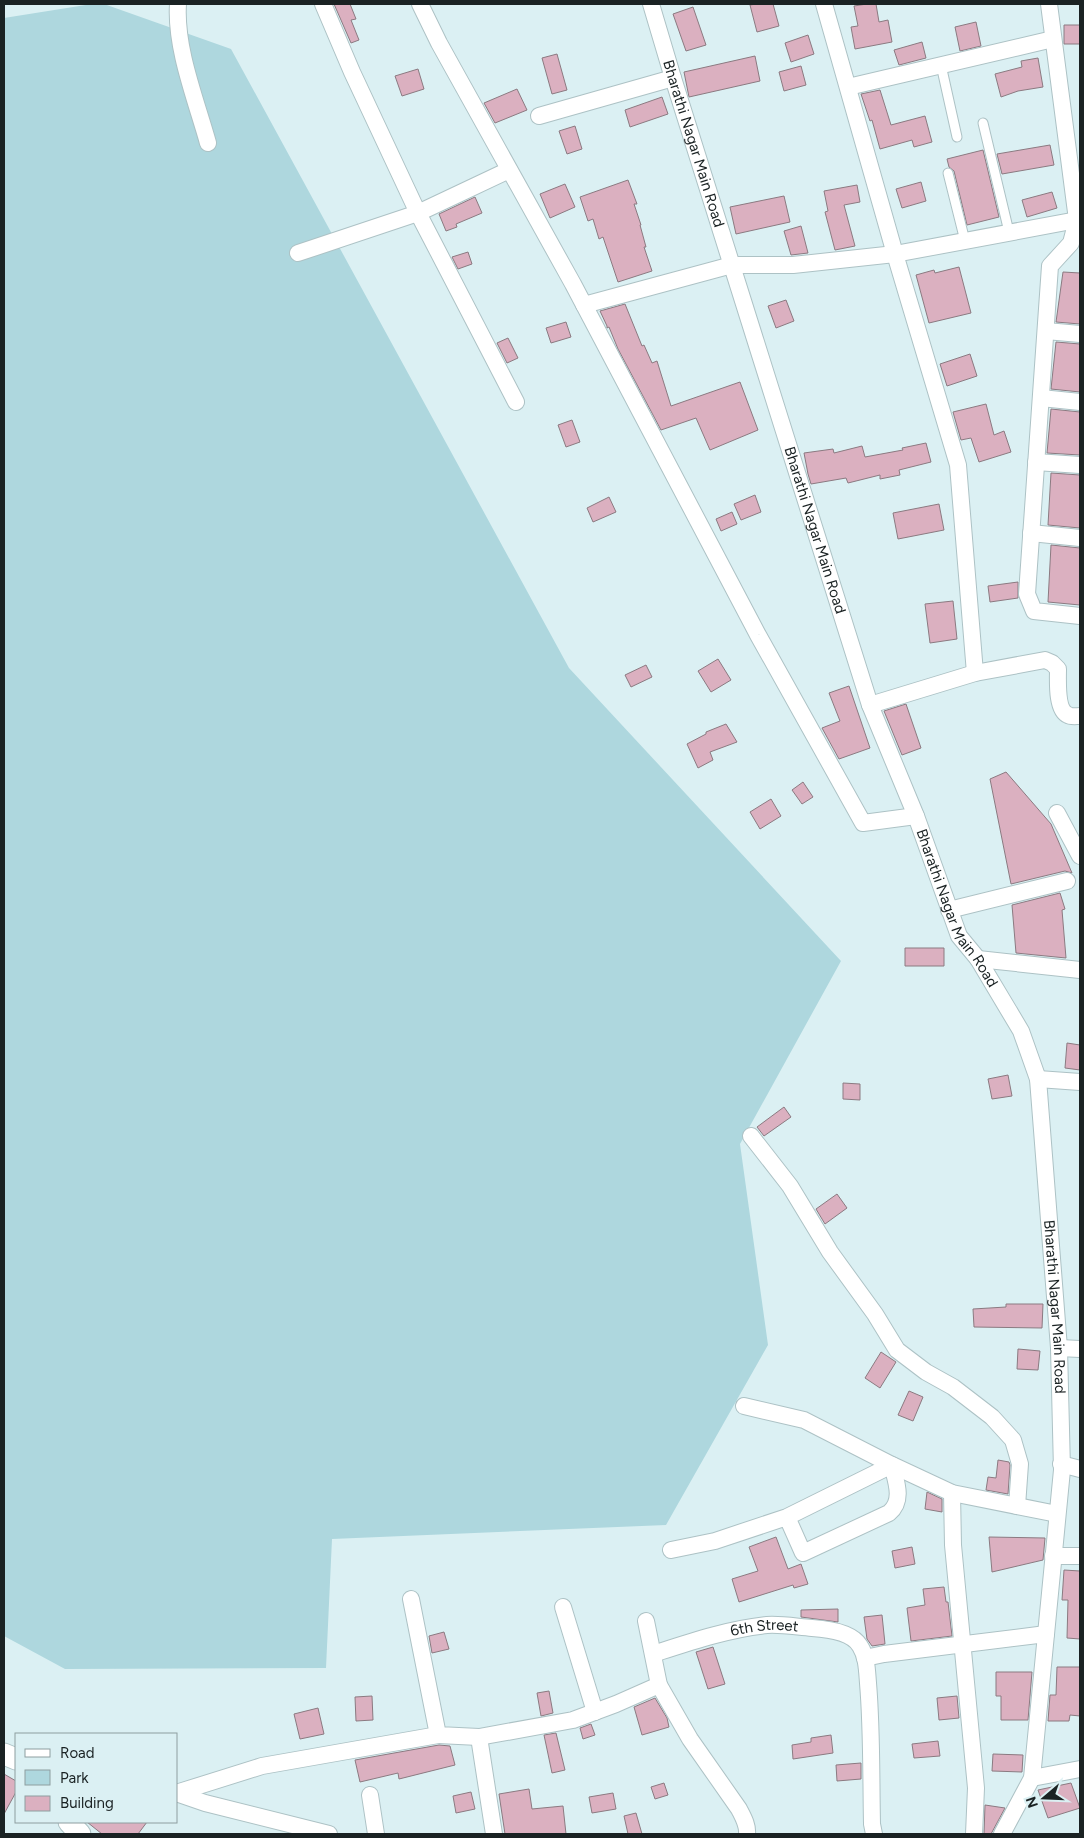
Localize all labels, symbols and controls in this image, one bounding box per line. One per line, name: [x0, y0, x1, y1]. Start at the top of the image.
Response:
street label: Bharathi Nagar Main Road: [659, 58, 728, 229]
street label: Bharathi Nagar Main Road: [780, 444, 850, 616]
street label: Bharathi Nagar Main Road: [912, 826, 1002, 990]
street label: Bharathi Nagar Main Road: [1040, 1219, 1069, 1394]
street label: 6th Street: [729, 1616, 800, 1640]
legend: [15, 1733, 178, 1823]
text: Road: [60, 1744, 95, 1762]
text: Park: [60, 1769, 89, 1787]
north arrow: [1019, 1773, 1069, 1823]
text: Building: [60, 1794, 114, 1812]
text: N: [1022, 1794, 1042, 1810]

